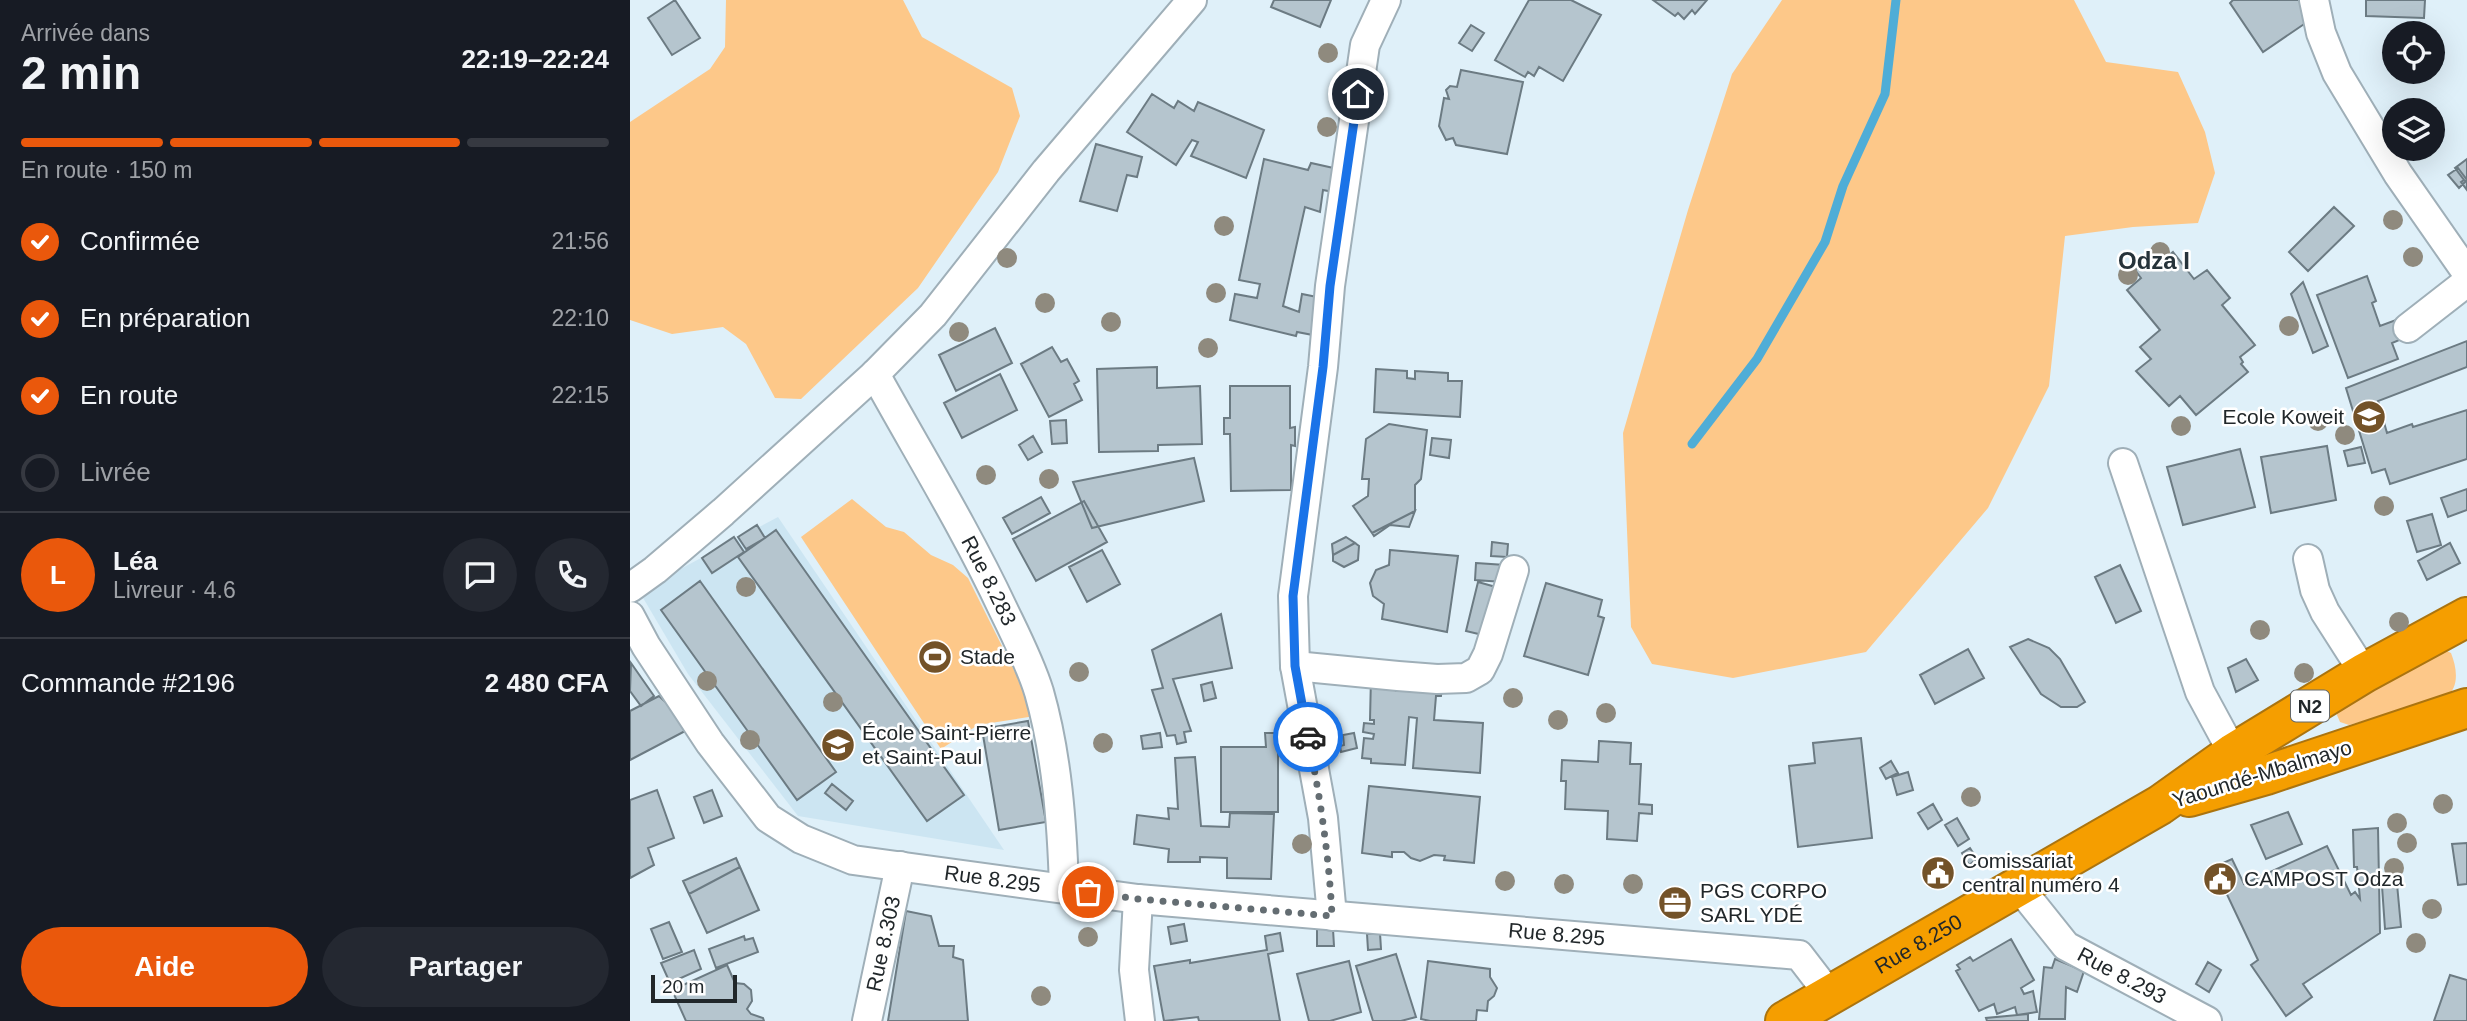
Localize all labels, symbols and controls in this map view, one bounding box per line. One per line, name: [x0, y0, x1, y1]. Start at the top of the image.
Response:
text: Arrivée dans: [21, 20, 150, 46]
map controls: [2382, 21, 2445, 161]
button: locate: [2382, 21, 2445, 84]
text: 22:19–22:24: [462, 44, 609, 74]
text: 2 min: [21, 47, 141, 99]
pin: [1328, 64, 1388, 124]
icon: home: [1339, 75, 1377, 113]
button: layers: [2382, 98, 2445, 161]
text: En route · 150 m: [21, 157, 192, 183]
icon: check: [21, 223, 59, 261]
text: Confirmée: [80, 226, 200, 256]
text: 21:56: [551, 228, 609, 254]
district label: Odza I: [2118, 247, 2190, 274]
icon: check: [21, 300, 59, 338]
text: En préparation: [80, 303, 251, 333]
text: 22:10: [551, 305, 609, 331]
icon: check: [21, 377, 59, 415]
text: En route: [80, 380, 178, 410]
text: 22:15: [551, 382, 609, 408]
school or university icon: Ecole Koweit: [2350, 398, 2388, 436]
place label: Ecole Koweit: [2223, 405, 2344, 428]
text: Livrée: [80, 457, 151, 487]
street label: Rue 8.283: [957, 532, 1021, 629]
button: chat: [443, 538, 517, 612]
button: phone: [535, 538, 609, 612]
text: Léa: [113, 546, 158, 576]
text: L: [50, 560, 66, 590]
text: Livreur · 4.6: [113, 577, 236, 603]
sports icon: Stade: [916, 638, 954, 676]
place label: Stade: [960, 645, 1015, 668]
text: Commande #2196: [21, 668, 235, 698]
text: 2 480 CFA: [485, 668, 609, 698]
road number: N2: [2291, 691, 2329, 722]
courier: [1273, 702, 1343, 772]
icon: car: [1289, 718, 1327, 756]
place label: École Saint-Pierre et Saint-Paul: [862, 721, 1031, 768]
school or university icon: École Saint-Pierre et Saint-Paul: [819, 726, 857, 764]
street label: Yaoundé-Mbalmayo: [2169, 735, 2354, 812]
place label: Comissariat central numéro 4: [1962, 849, 2120, 896]
public building icon: Comissariat central numéro 4: [1919, 854, 1957, 892]
public building icon: CAMPOST Odza: [2201, 860, 2239, 898]
street label: Rue 8.295: [943, 861, 1042, 897]
pin: [1058, 862, 1118, 922]
place label: CAMPOST Odza: [2244, 867, 2404, 890]
icon: bag: [1069, 873, 1107, 911]
place label: PGS CORPO SARL YDÉ: [1700, 879, 1827, 926]
office icon: PGS CORPO SARL YDÉ: [1656, 884, 1694, 922]
street label: Rue 8.303: [862, 894, 904, 993]
street label: Rue 8.250: [1870, 910, 1966, 978]
street label: Rue 8.295: [1507, 918, 1606, 950]
button: Aide: [21, 927, 308, 1007]
button: Partager: [322, 927, 609, 1007]
street label: Rue 8.293: [2074, 942, 2170, 1008]
scale bar: [651, 972, 737, 1004]
text: 20 m: [662, 976, 704, 997]

